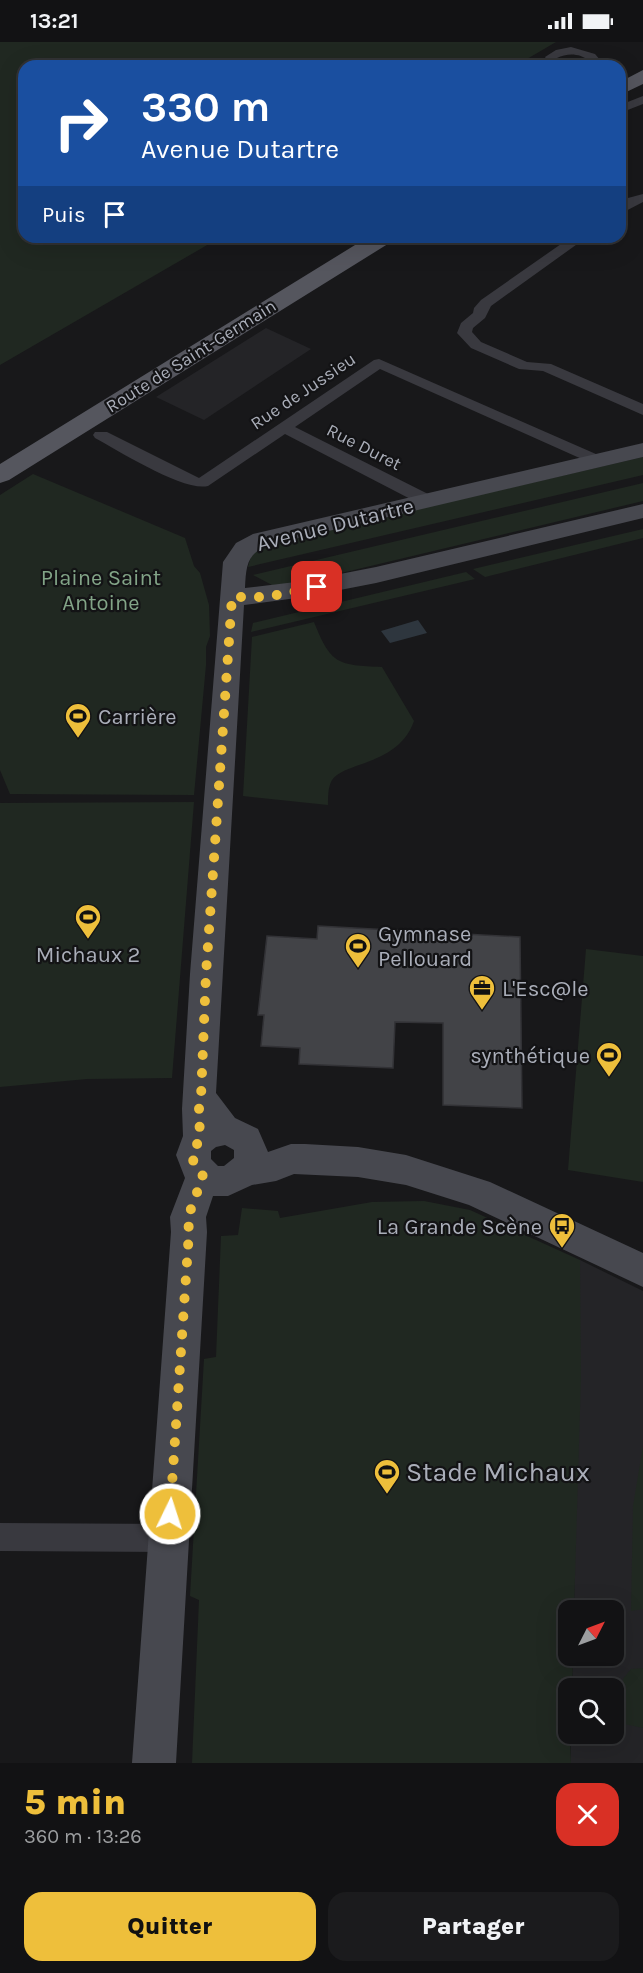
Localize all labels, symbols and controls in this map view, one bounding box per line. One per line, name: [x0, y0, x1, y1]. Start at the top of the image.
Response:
text: 13:21: [30, 8, 79, 34]
text: 330 m: [141, 82, 270, 132]
icon: right: [42, 84, 120, 162]
text: Avenue Dutartre: [141, 133, 339, 165]
icon: arrive: [98, 198, 131, 231]
text: Puis: [42, 202, 86, 228]
street label: Route de Saint-Germain: [102, 295, 280, 417]
street label: Rue de Jussieu: [246, 348, 360, 434]
street label: Rue Duret: [323, 419, 405, 475]
street label: Avenue Dutartre: [254, 493, 417, 557]
pin: [291, 561, 342, 612]
park label: Plaine Saint Antoine: [41, 565, 161, 616]
icon: arrive: [300, 570, 333, 603]
sports icon: Carrière: [63, 701, 93, 739]
place label: Carrière: [98, 704, 177, 730]
sports icon: Michaux 2: [73, 902, 103, 940]
place label: Gymnase Pellouard: [378, 921, 472, 972]
sports icon: Gymnase Pellouard: [343, 931, 373, 969]
place label: Michaux 2: [36, 942, 140, 968]
office icon: L'Esc@le: [467, 973, 497, 1011]
place label: L'Esc@le: [502, 976, 589, 1002]
sports icon: synthétique: [594, 1040, 624, 1078]
place label: synthétique: [470, 1043, 590, 1069]
bus stop icon: La Grande Scène: [547, 1211, 577, 1249]
place label: La Grande Scène: [377, 1214, 542, 1240]
place label: Stade Michaux: [406, 1456, 590, 1488]
sports icon: Stade Michaux: [372, 1457, 402, 1495]
position arrow: [138, 1482, 202, 1546]
north arrow: [558, 1600, 624, 1666]
map controls: [558, 1600, 624, 1744]
button: search: [558, 1678, 624, 1744]
text: 5 min: [24, 1781, 126, 1823]
button: close: [556, 1783, 619, 1846]
text: 360 m · 13:26: [24, 1825, 142, 1848]
button: Quitter: [24, 1892, 316, 1961]
button: Partager: [328, 1892, 619, 1961]

